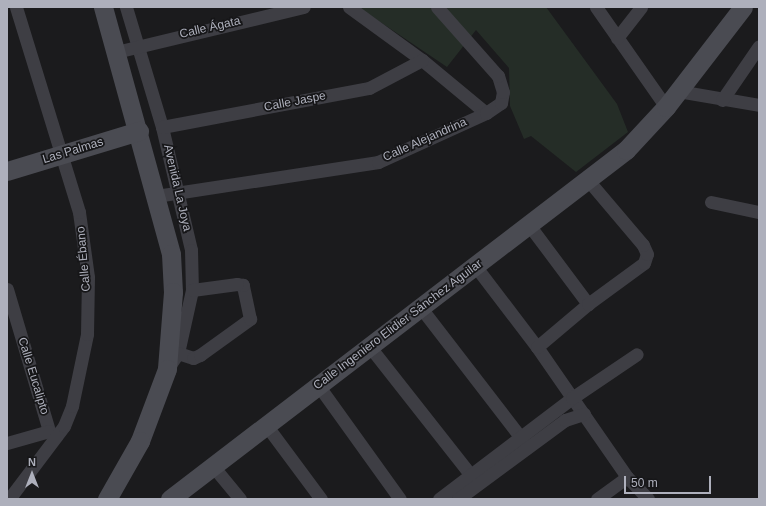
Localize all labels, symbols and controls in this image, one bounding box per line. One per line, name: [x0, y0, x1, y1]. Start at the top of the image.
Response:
street label: Calle Ágata: [178, 14, 242, 42]
street label: Calle Jaspe: [263, 89, 327, 115]
street label: Calle Alejandrina: [381, 115, 469, 165]
street label: Las Palmas: [41, 135, 105, 167]
street label: Avenida La Joya: [160, 143, 194, 233]
street label: Calle Ébano: [74, 226, 94, 292]
street label: Calle Ingeniero Elidier Sánchez Aguilar: [311, 257, 485, 393]
street label: Calle Eucalipto: [14, 336, 52, 416]
north arrow: [12, 454, 52, 494]
text: N: [28, 456, 36, 468]
scale bar: [626, 468, 713, 494]
text: 50 m: [631, 476, 658, 490]

